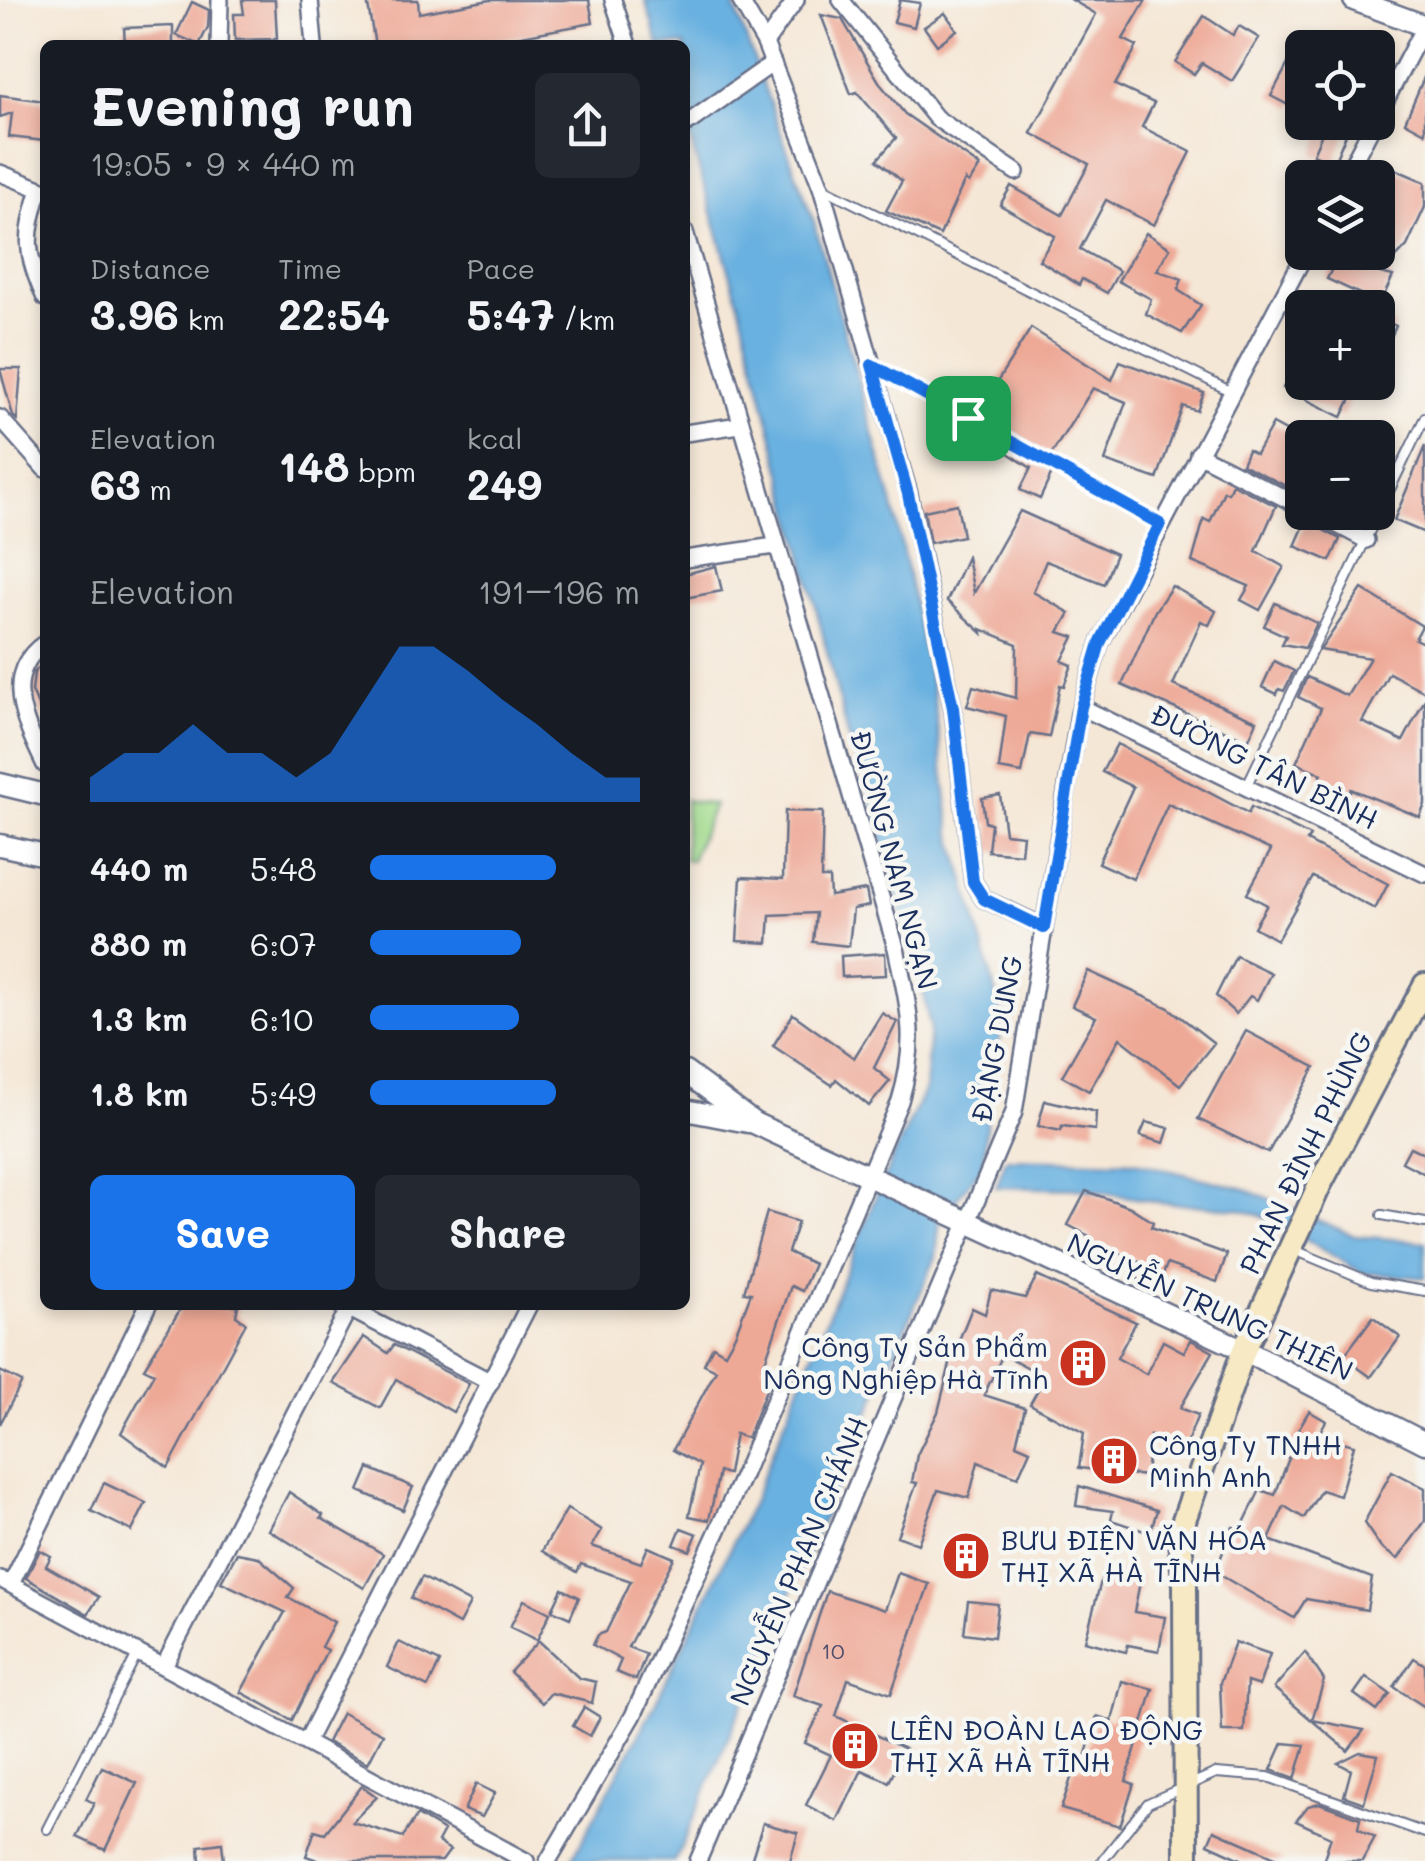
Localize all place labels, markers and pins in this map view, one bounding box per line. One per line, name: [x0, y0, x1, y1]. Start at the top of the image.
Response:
pin: [926, 376, 1011, 461]
place label: Công Ty Sản Phẩm Nông Nghiệp Hà Tĩnh: [763, 1328, 1048, 1396]
building icon: Công Ty Sản Phẩm Nông Nghiệp Hà Tĩnh: [1057, 1337, 1109, 1389]
place label: Công Ty TNHH Minh Anh: [1149, 1426, 1342, 1494]
building icon: Công Ty TNHH Minh Anh: [1088, 1435, 1140, 1487]
place label: BƯU ĐIỆN VĂN HÓA THỊ XÃ HÀ TĨNH: [1001, 1521, 1267, 1589]
building icon: BƯU ĐIỆN VĂN HÓA THỊ XÃ HÀ TĨNH: [940, 1530, 992, 1582]
place label: LIÊN ĐOÀN LAO ĐỘNG THỊ XÃ HÀ TĨNH: [890, 1711, 1203, 1779]
building icon: LIÊN ĐOÀN LAO ĐỘNG THỊ XÃ HÀ TĨNH: [829, 1720, 881, 1772]

